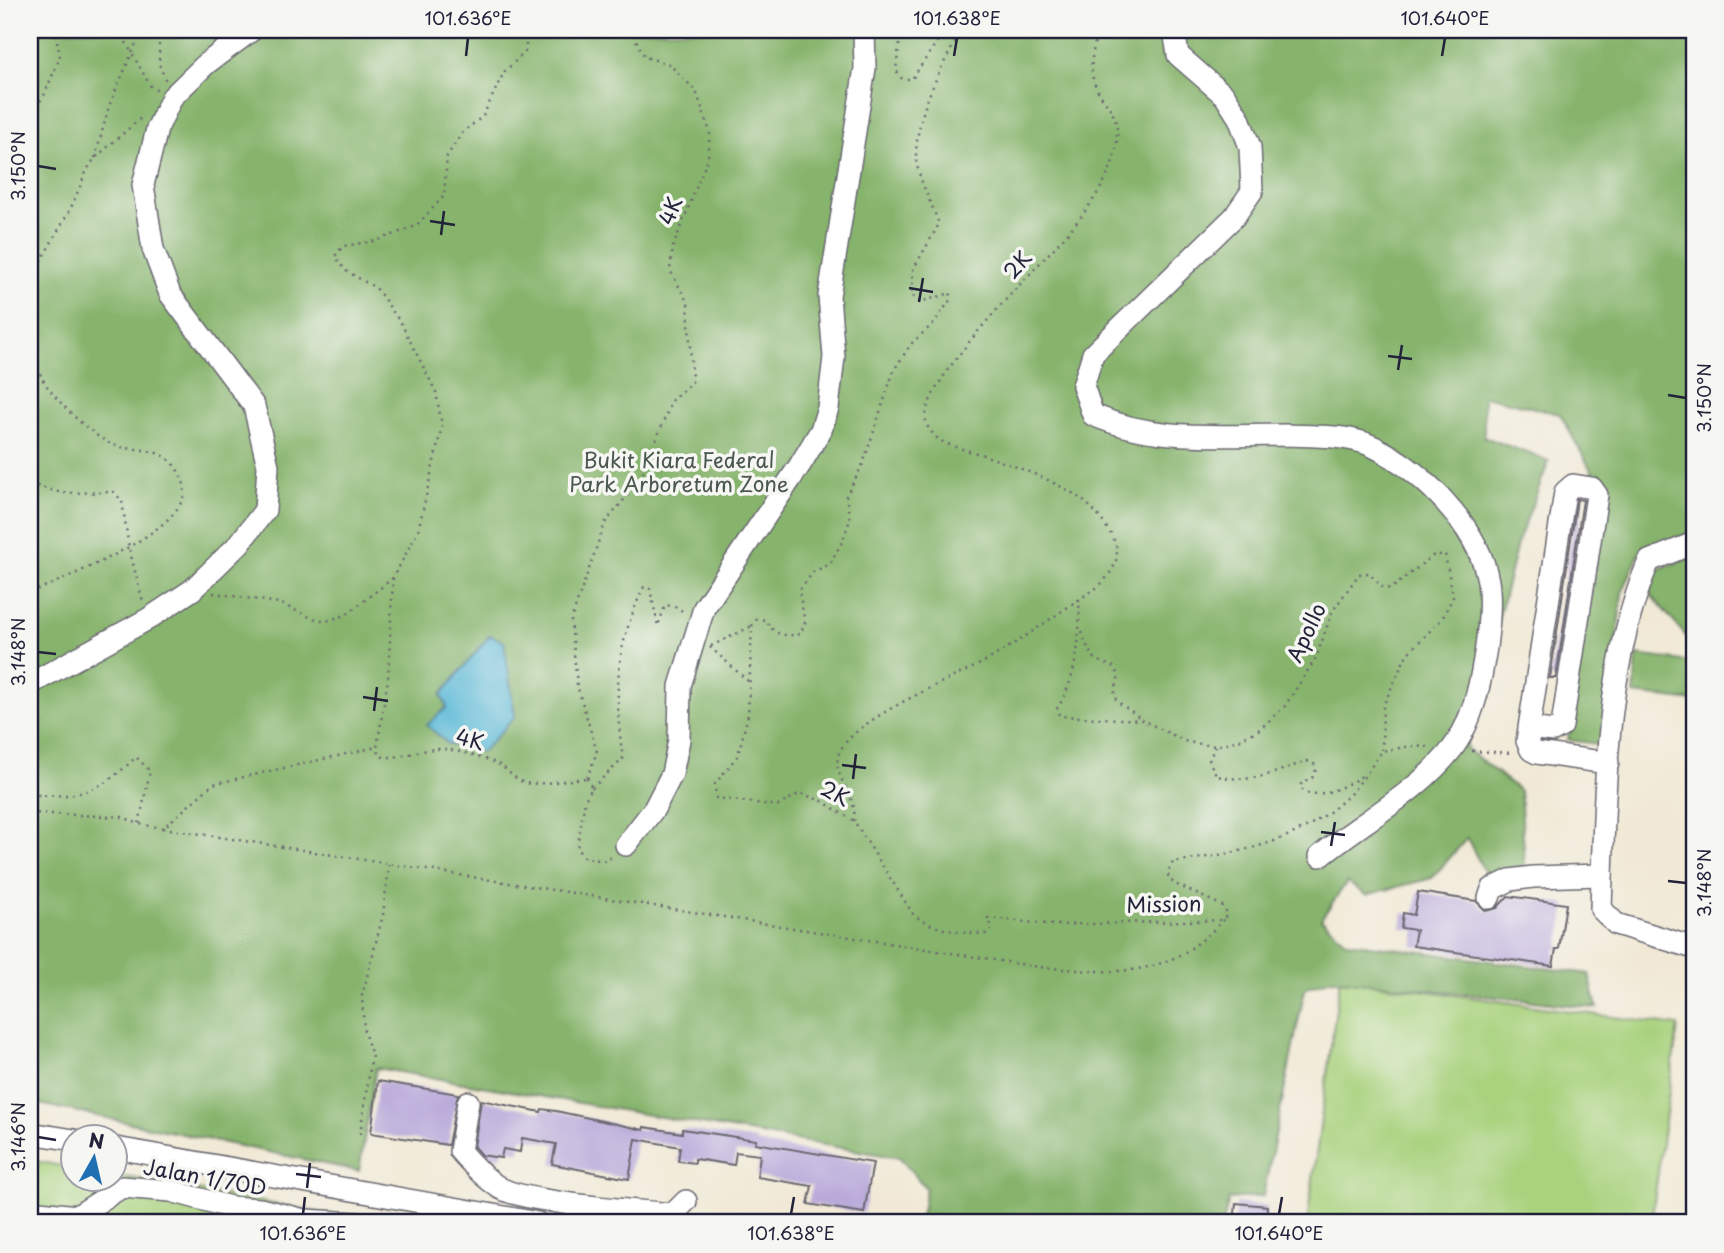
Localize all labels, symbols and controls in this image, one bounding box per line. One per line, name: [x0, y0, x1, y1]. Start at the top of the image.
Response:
text: 101.636°E: [425, 4, 511, 31]
text: 101.638°E: [913, 4, 1001, 31]
text: 101.640°E: [1400, 4, 1490, 31]
text: 3.150°N: [4, 131, 31, 201]
street label: 4K: [649, 191, 689, 229]
street label: 2K: [995, 242, 1038, 285]
text: 3.150°N: [1690, 363, 1717, 433]
park label: Bukit Kiara Federal Park Arboretum Zone: [569, 443, 789, 499]
street label: Apollo: [1277, 597, 1333, 667]
text: 3.148°N: [4, 617, 31, 687]
street label: 4K: [453, 719, 488, 757]
street label: 2K: [815, 771, 857, 813]
text: 3.148°N: [1690, 848, 1717, 918]
street label: Mission: [1126, 886, 1202, 920]
text: 3.146°N: [4, 1102, 31, 1172]
north arrow: [60, 1124, 130, 1194]
text: N: [87, 1125, 106, 1155]
street label: Jalan 1/70D: [141, 1149, 270, 1203]
text: 101.636°E: [260, 1219, 346, 1246]
text: 101.638°E: [747, 1219, 835, 1246]
text: 101.640°E: [1234, 1219, 1324, 1246]

